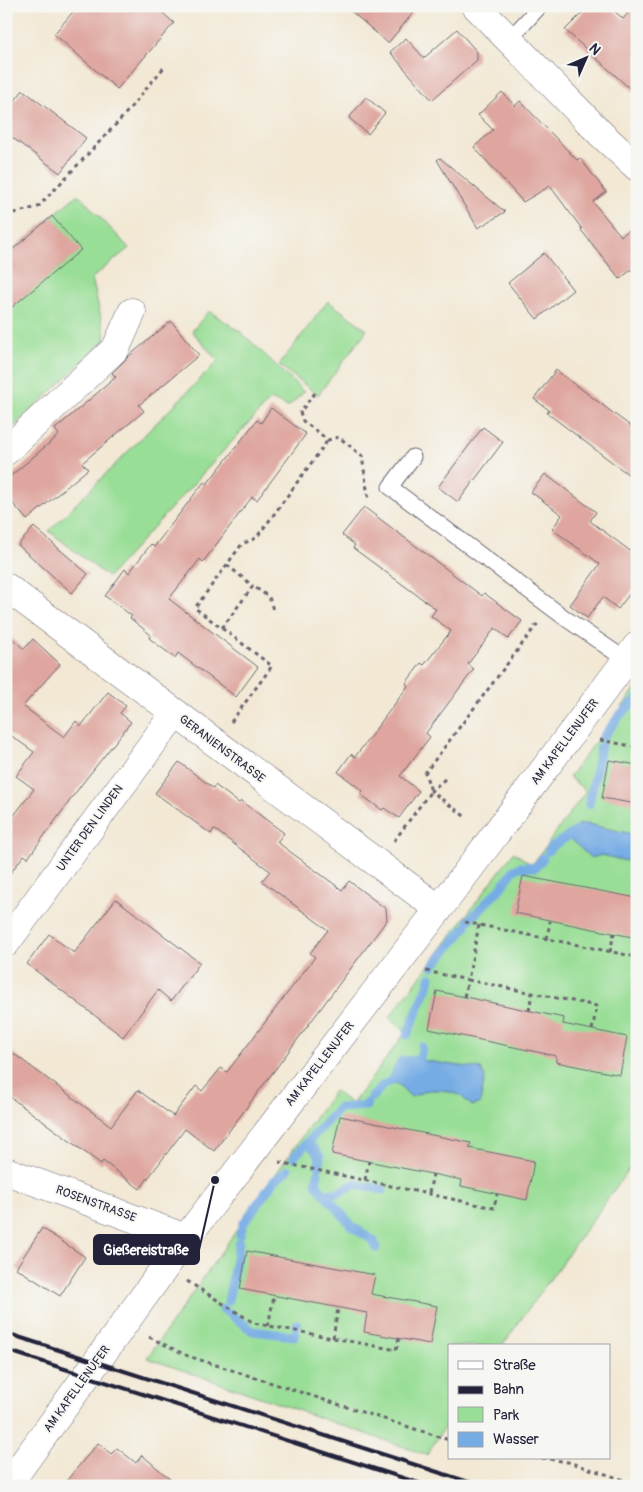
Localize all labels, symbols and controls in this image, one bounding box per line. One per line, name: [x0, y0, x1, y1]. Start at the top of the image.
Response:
north arrow: [560, 32, 610, 82]
text: N: [585, 40, 604, 59]
street label: AM KAPELLENUFER: [528, 696, 602, 788]
street label: GERANIENSTRASSE: [176, 712, 268, 786]
street label: UNTER DEN LINDEN: [53, 782, 127, 874]
street label: AM KAPELLENUFER: [282, 1019, 358, 1109]
street label: ROSENSTRASSE: [54, 1182, 138, 1226]
callout: Gießereistraße: [94, 1235, 199, 1264]
text: Gießereistraße: [103, 1242, 190, 1259]
street label: AM KAPELLENUFER: [41, 1343, 113, 1435]
legend: [448, 1344, 610, 1460]
text: Straße: [493, 1356, 536, 1375]
text: Bahn: [493, 1380, 524, 1399]
text: Park: [493, 1406, 520, 1425]
text: Wasser: [493, 1430, 540, 1449]

